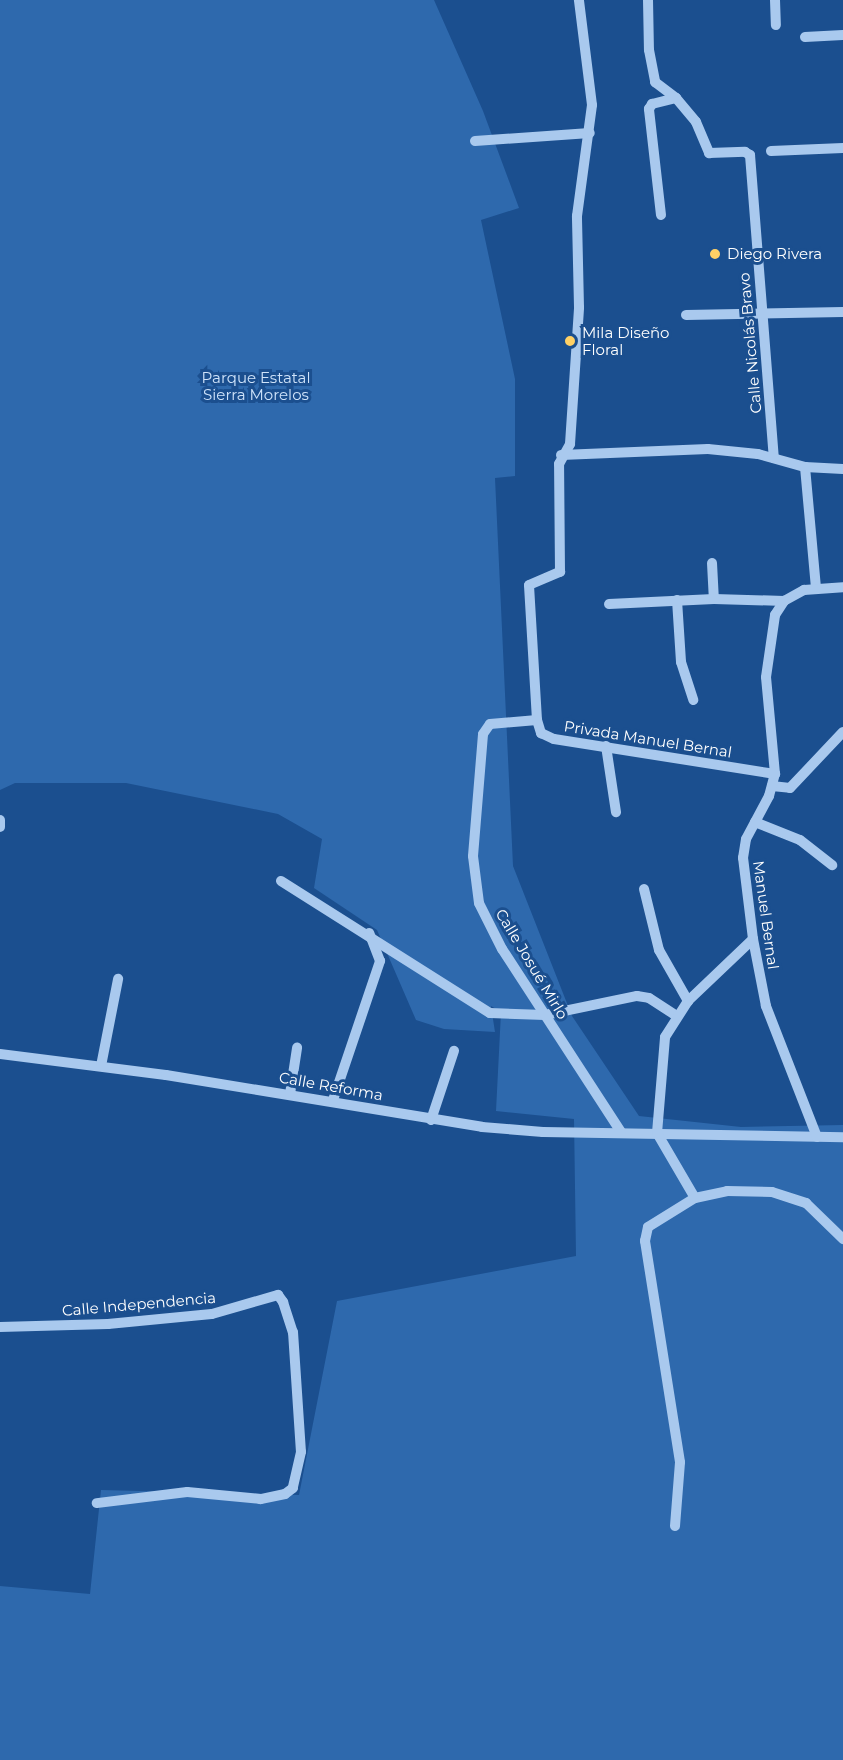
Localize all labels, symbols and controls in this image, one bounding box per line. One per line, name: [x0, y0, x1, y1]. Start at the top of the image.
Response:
place label: Diego Rivera: [727, 245, 822, 263]
marker: Diego Rivera: [708, 247, 722, 261]
street label: Calle Nicolás Bravo: [735, 272, 765, 414]
place label: Mila Diseño Floral: [582, 323, 670, 358]
marker: Mila Diseño Floral: [563, 334, 577, 348]
park label: Parque Estatal Sierra Morelos: [201, 368, 311, 403]
street label: Privada Manuel Bernal: [563, 717, 733, 761]
street label: Manuel Bernal: [749, 859, 783, 971]
street label: Calle Josué Mirlo: [492, 906, 572, 1022]
street label: Calle Reforma: [278, 1068, 384, 1104]
street label: Calle Independencia: [61, 1288, 217, 1320]

